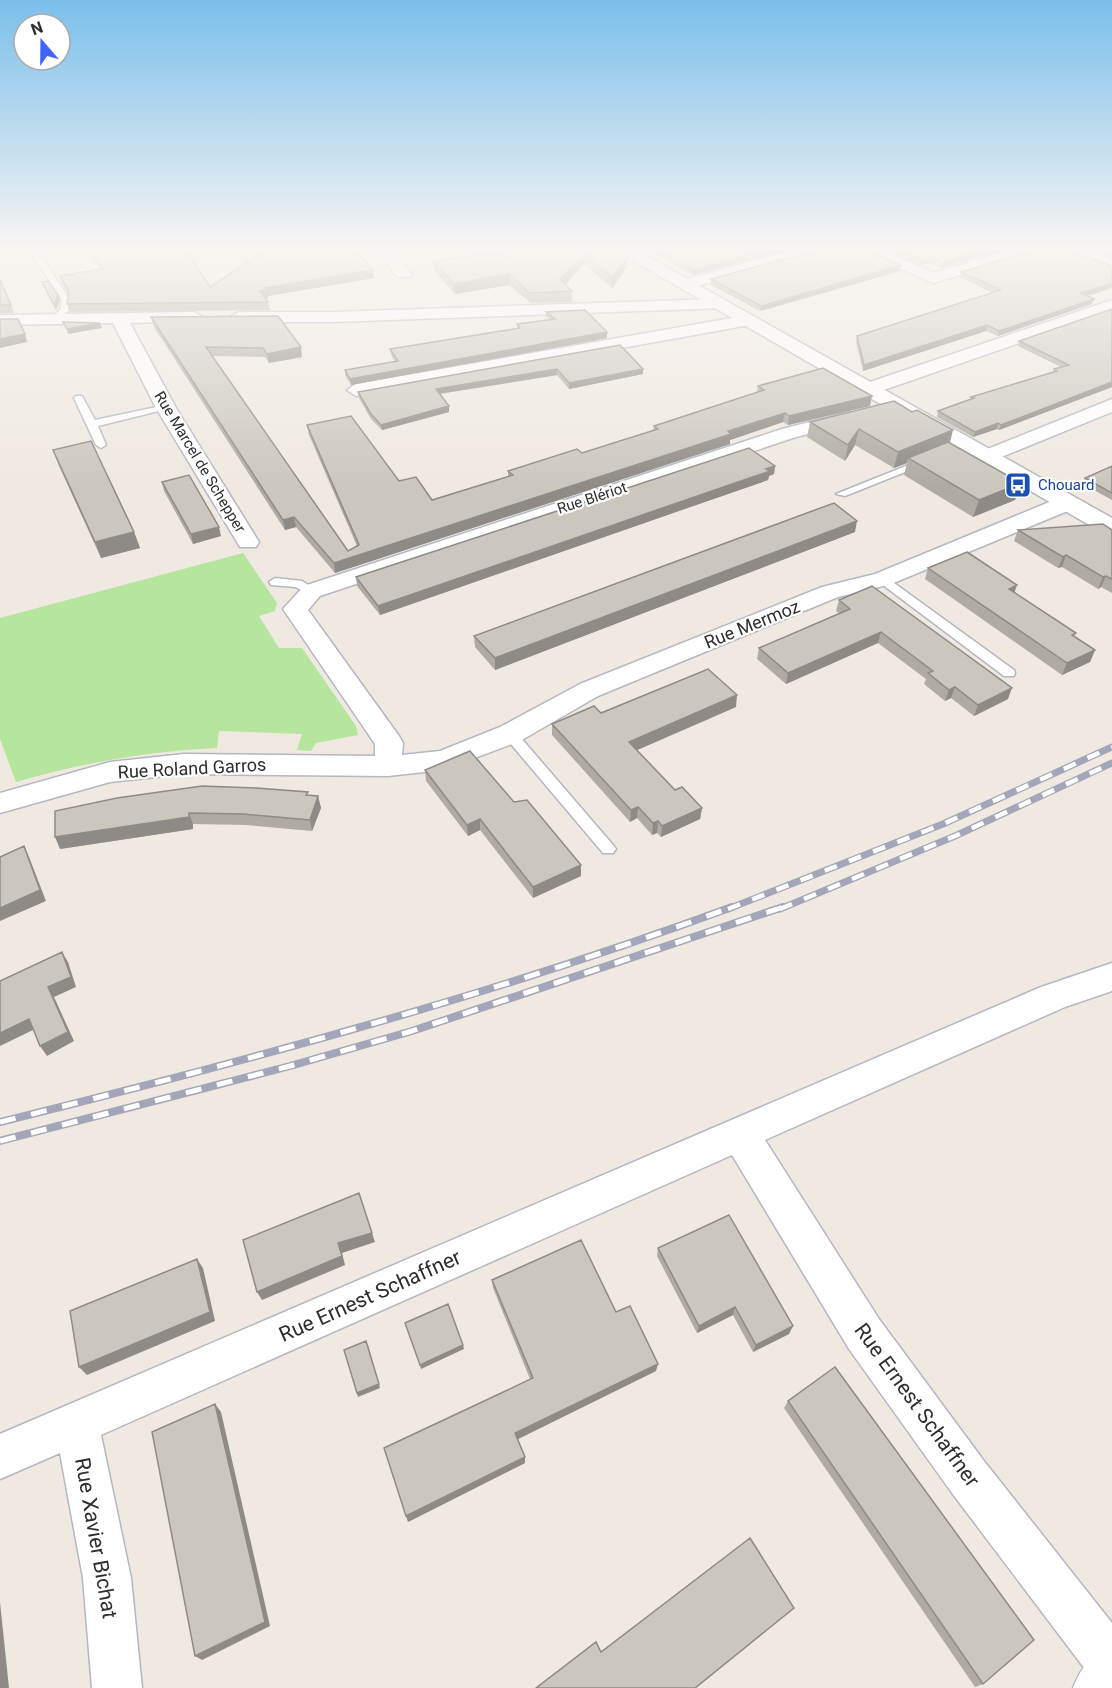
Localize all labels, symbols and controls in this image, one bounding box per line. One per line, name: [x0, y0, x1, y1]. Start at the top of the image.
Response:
north arrow: [12, 12, 72, 72]
text: N: [28, 18, 46, 39]
street label: Rue Marcel de Schepper: [151, 388, 249, 536]
bus stop icon: Chouard: [1003, 470, 1033, 500]
place label: Chouard: [1038, 476, 1094, 494]
street label: Rue Blériot: [555, 478, 629, 518]
street label: Rue Mermoz: [701, 595, 803, 653]
street label: Rue Roland Garros: [117, 754, 267, 782]
street label: Rue Ernest Schaffner: [275, 1245, 465, 1347]
street label: Rue Ernest Schaffner: [850, 1318, 984, 1492]
street label: Rue Xavier Bichat: [70, 1456, 122, 1621]

